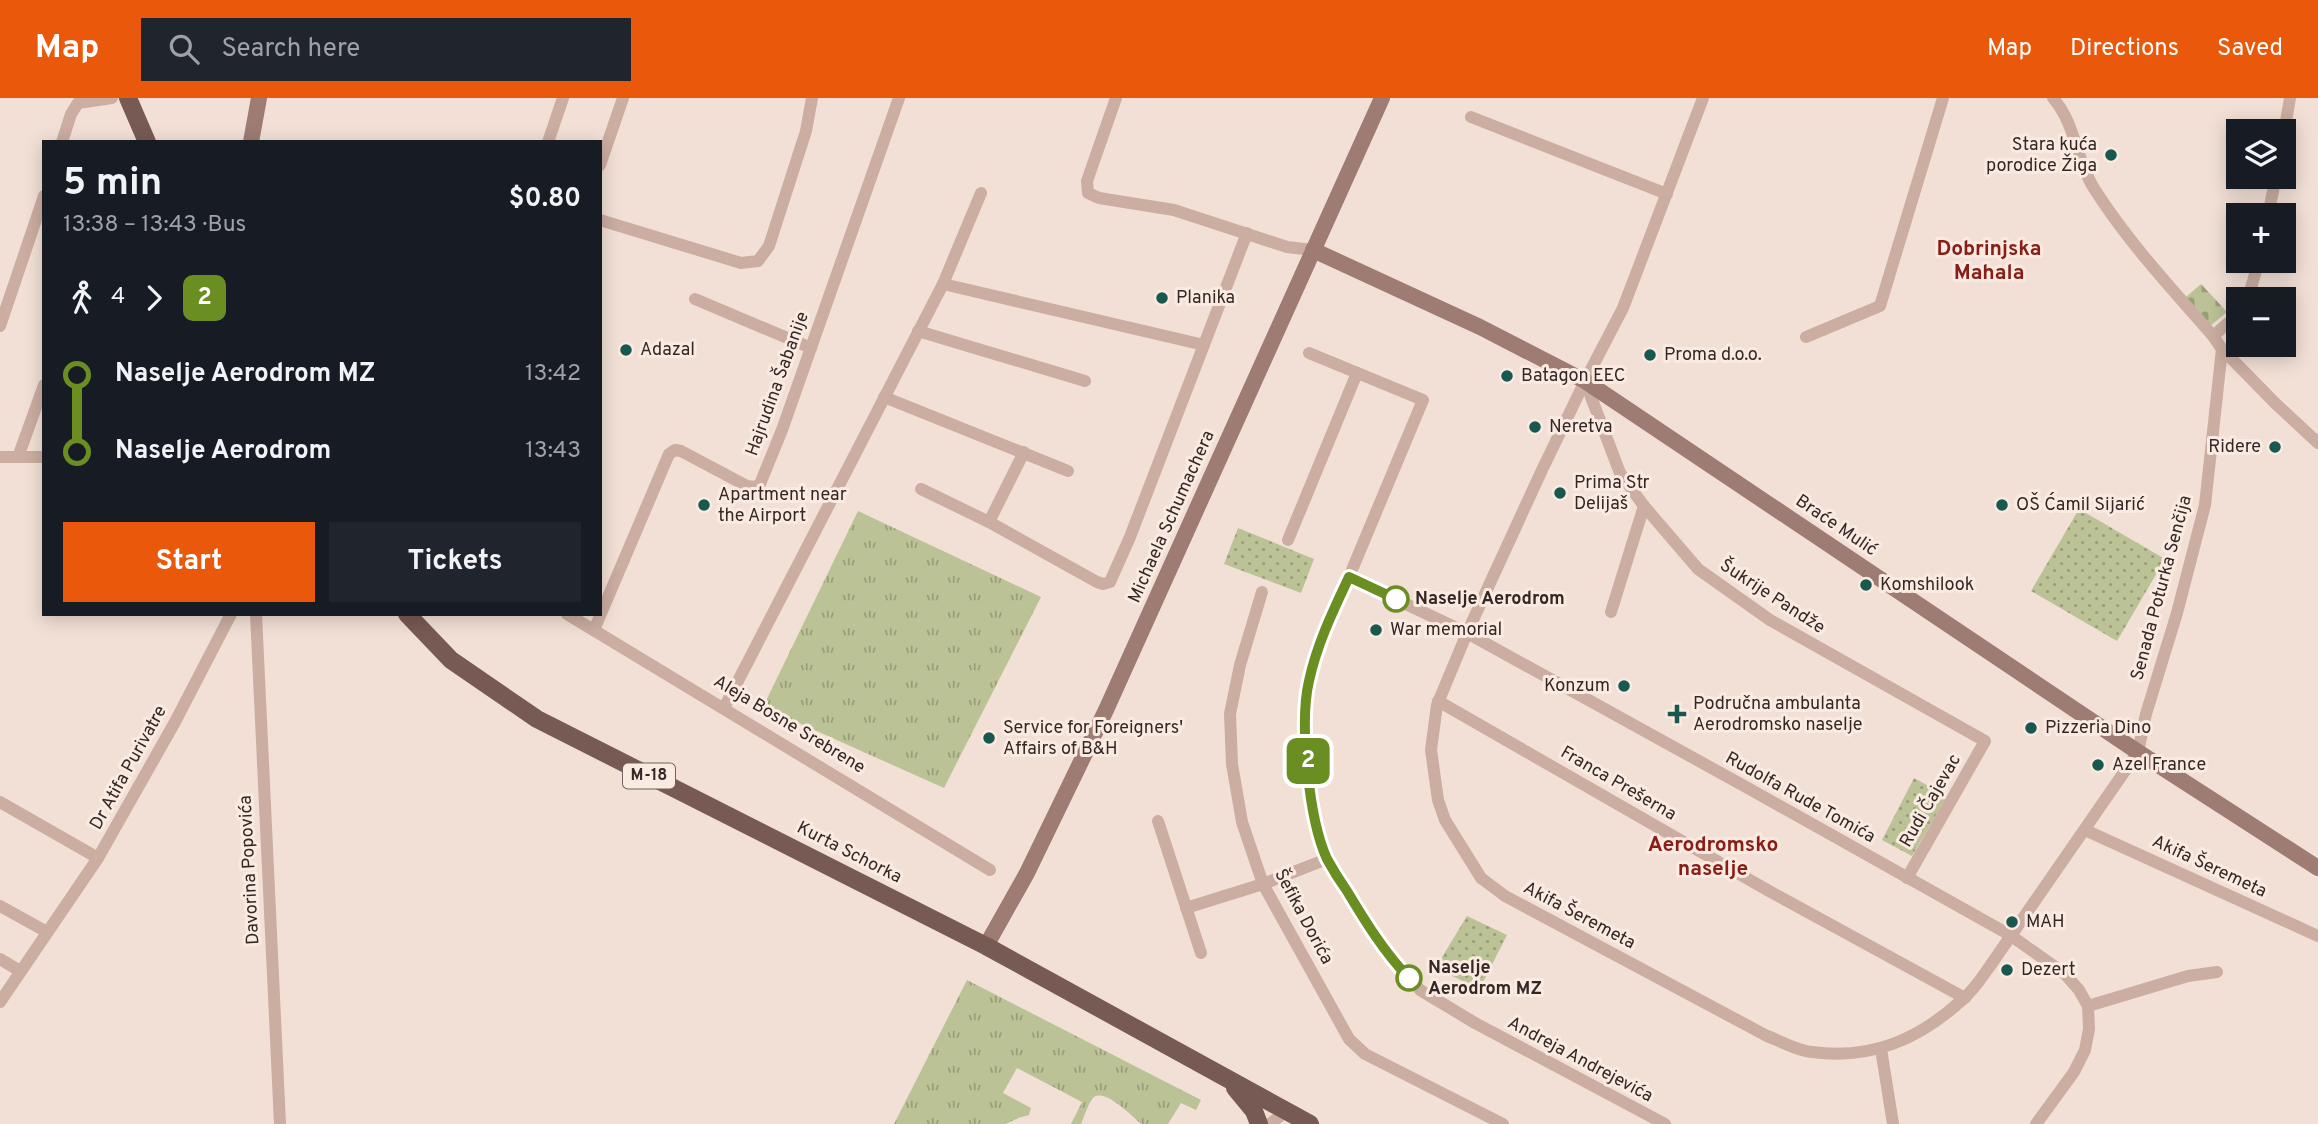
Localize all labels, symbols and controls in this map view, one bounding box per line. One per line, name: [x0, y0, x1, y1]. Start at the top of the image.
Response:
search box: [141, 18, 631, 81]
text: Map: [35, 28, 99, 70]
icon: search: [165, 30, 203, 68]
text: Search here: [221, 33, 360, 66]
text: Map: [1987, 34, 2032, 64]
text: Directions: [2070, 34, 2179, 64]
text: Saved: [2217, 34, 2283, 64]
map controls: [2226, 119, 2296, 357]
button: layers: [2226, 119, 2296, 189]
place label: Stara kuća porodice Žiga: [1986, 134, 2097, 178]
marker: Stara kuća porodice Žiga: [2103, 147, 2119, 163]
text: 5 min: [63, 160, 162, 209]
text: $0.80: [509, 183, 581, 216]
button: +: [2226, 203, 2296, 273]
text: 13:38 – 13:43 · Bus: [63, 211, 246, 240]
district label: Dobrinjska Mahala: [1937, 236, 2041, 287]
icon: walk: [63, 279, 101, 317]
icon: forward: [135, 279, 173, 317]
text: 4: [111, 283, 125, 312]
text: 2: [197, 283, 212, 313]
place label: Planika: [1176, 287, 1235, 310]
button: −: [2226, 287, 2296, 357]
marker: Planika: [1154, 290, 1170, 306]
street label: Hajrudina Šabanije: [739, 308, 815, 459]
place label: Adazal: [640, 339, 695, 362]
marker: Adazal: [618, 342, 634, 358]
place label: Proma d.o.o.: [1664, 344, 1762, 367]
marker: Proma d.o.o.: [1642, 347, 1658, 363]
text: Naselje Aerodrom MZ: [115, 358, 375, 391]
text: 13:42: [525, 360, 581, 389]
place label: Batagon EEC: [1521, 365, 1625, 388]
marker: Batagon EEC: [1499, 368, 1515, 384]
place label: Neretva: [1549, 416, 1613, 439]
marker: Neretva: [1527, 419, 1543, 435]
street label: Michaela Schumachera: [1124, 427, 1220, 607]
text: Naselje Aerodrom: [115, 435, 331, 468]
place label: Ridere: [2208, 436, 2261, 459]
text: 13:43: [525, 437, 581, 466]
marker: Ridere: [2267, 439, 2283, 455]
place label: Prima Str Delijaš: [1574, 472, 1650, 516]
place label: Apartment near the Airport: [718, 484, 847, 528]
marker: Prima Str Delijaš: [1552, 485, 1568, 501]
street label: Braće Mulić: [1790, 490, 1882, 562]
place label: OŠ Ćamil Sijarić: [2016, 492, 2145, 517]
street label: Senada Poturka Senčija: [2126, 493, 2198, 683]
marker: Apartment near the Airport: [696, 497, 712, 513]
marker: OŠ Ćamil Sijarić: [1994, 497, 2010, 513]
button: Start: [63, 522, 315, 602]
button: Tickets: [329, 522, 581, 602]
street label: Šukrije Pandže: [1715, 553, 1830, 640]
place label: Komshilook: [1880, 574, 1974, 597]
marker: Komshilook: [1858, 577, 1874, 593]
marker: Naselje Aerodrom: [1383, 586, 1409, 612]
place label: Naselje Aerodrom: [1415, 588, 1565, 611]
place label: War memorial: [1390, 619, 1502, 642]
marker: War memorial: [1368, 622, 1384, 638]
street label: Aleja Bosne Srebrene: [709, 671, 869, 779]
place label: Konzum: [1544, 675, 1610, 698]
marker: Konzum: [1616, 678, 1632, 694]
place label: Područna ambulanta Aerodromsko naselje: [1693, 693, 1863, 737]
street label: Dr Atifa Purivatre: [85, 702, 173, 834]
marker: Područna ambulanta Aerodromsko naselje: [1667, 704, 1687, 724]
place label: Service for Foreigners' Affairs of B&H: [1003, 717, 1183, 761]
place label: Pizzeria Dino: [2045, 717, 2151, 740]
marker: Pizzeria Dino: [2023, 720, 2039, 736]
marker: Service for Foreigners' Affairs of B&H: [981, 730, 997, 746]
line badge: 2: [1285, 738, 1331, 784]
street label: Franca Prešerna: [1556, 741, 1680, 827]
text: 2: [1301, 746, 1315, 776]
street label: Rudolfa Rude Tomića: [1721, 747, 1879, 849]
street label: Rudi Čajevac: [1893, 749, 1967, 852]
place label: Azel France: [2112, 754, 2206, 777]
marker: Azel France: [2090, 757, 2106, 773]
road number: M-18: [623, 764, 675, 789]
street label: Davorina Popovića: [235, 795, 265, 945]
street label: Kurta Schorka: [793, 817, 905, 889]
street label: Akifa Šeremeta: [2148, 829, 2271, 904]
district label: Aerodromsko naselje: [1648, 832, 1778, 883]
street label: Šefika Dorića: [1268, 864, 1340, 969]
street label: Akifa Šeremeta: [1519, 875, 1640, 955]
place label: MAH: [2026, 911, 2065, 934]
marker: MAH: [2004, 914, 2020, 930]
place label: Naselje Aerodrom MZ: [1428, 957, 1542, 1001]
place label: Dezert: [2021, 959, 2075, 982]
marker: Dezert: [1999, 962, 2015, 978]
marker: Naselje Aerodrom MZ: [1396, 965, 1422, 991]
street label: Andreja Andrejevića: [1503, 1012, 1657, 1108]

